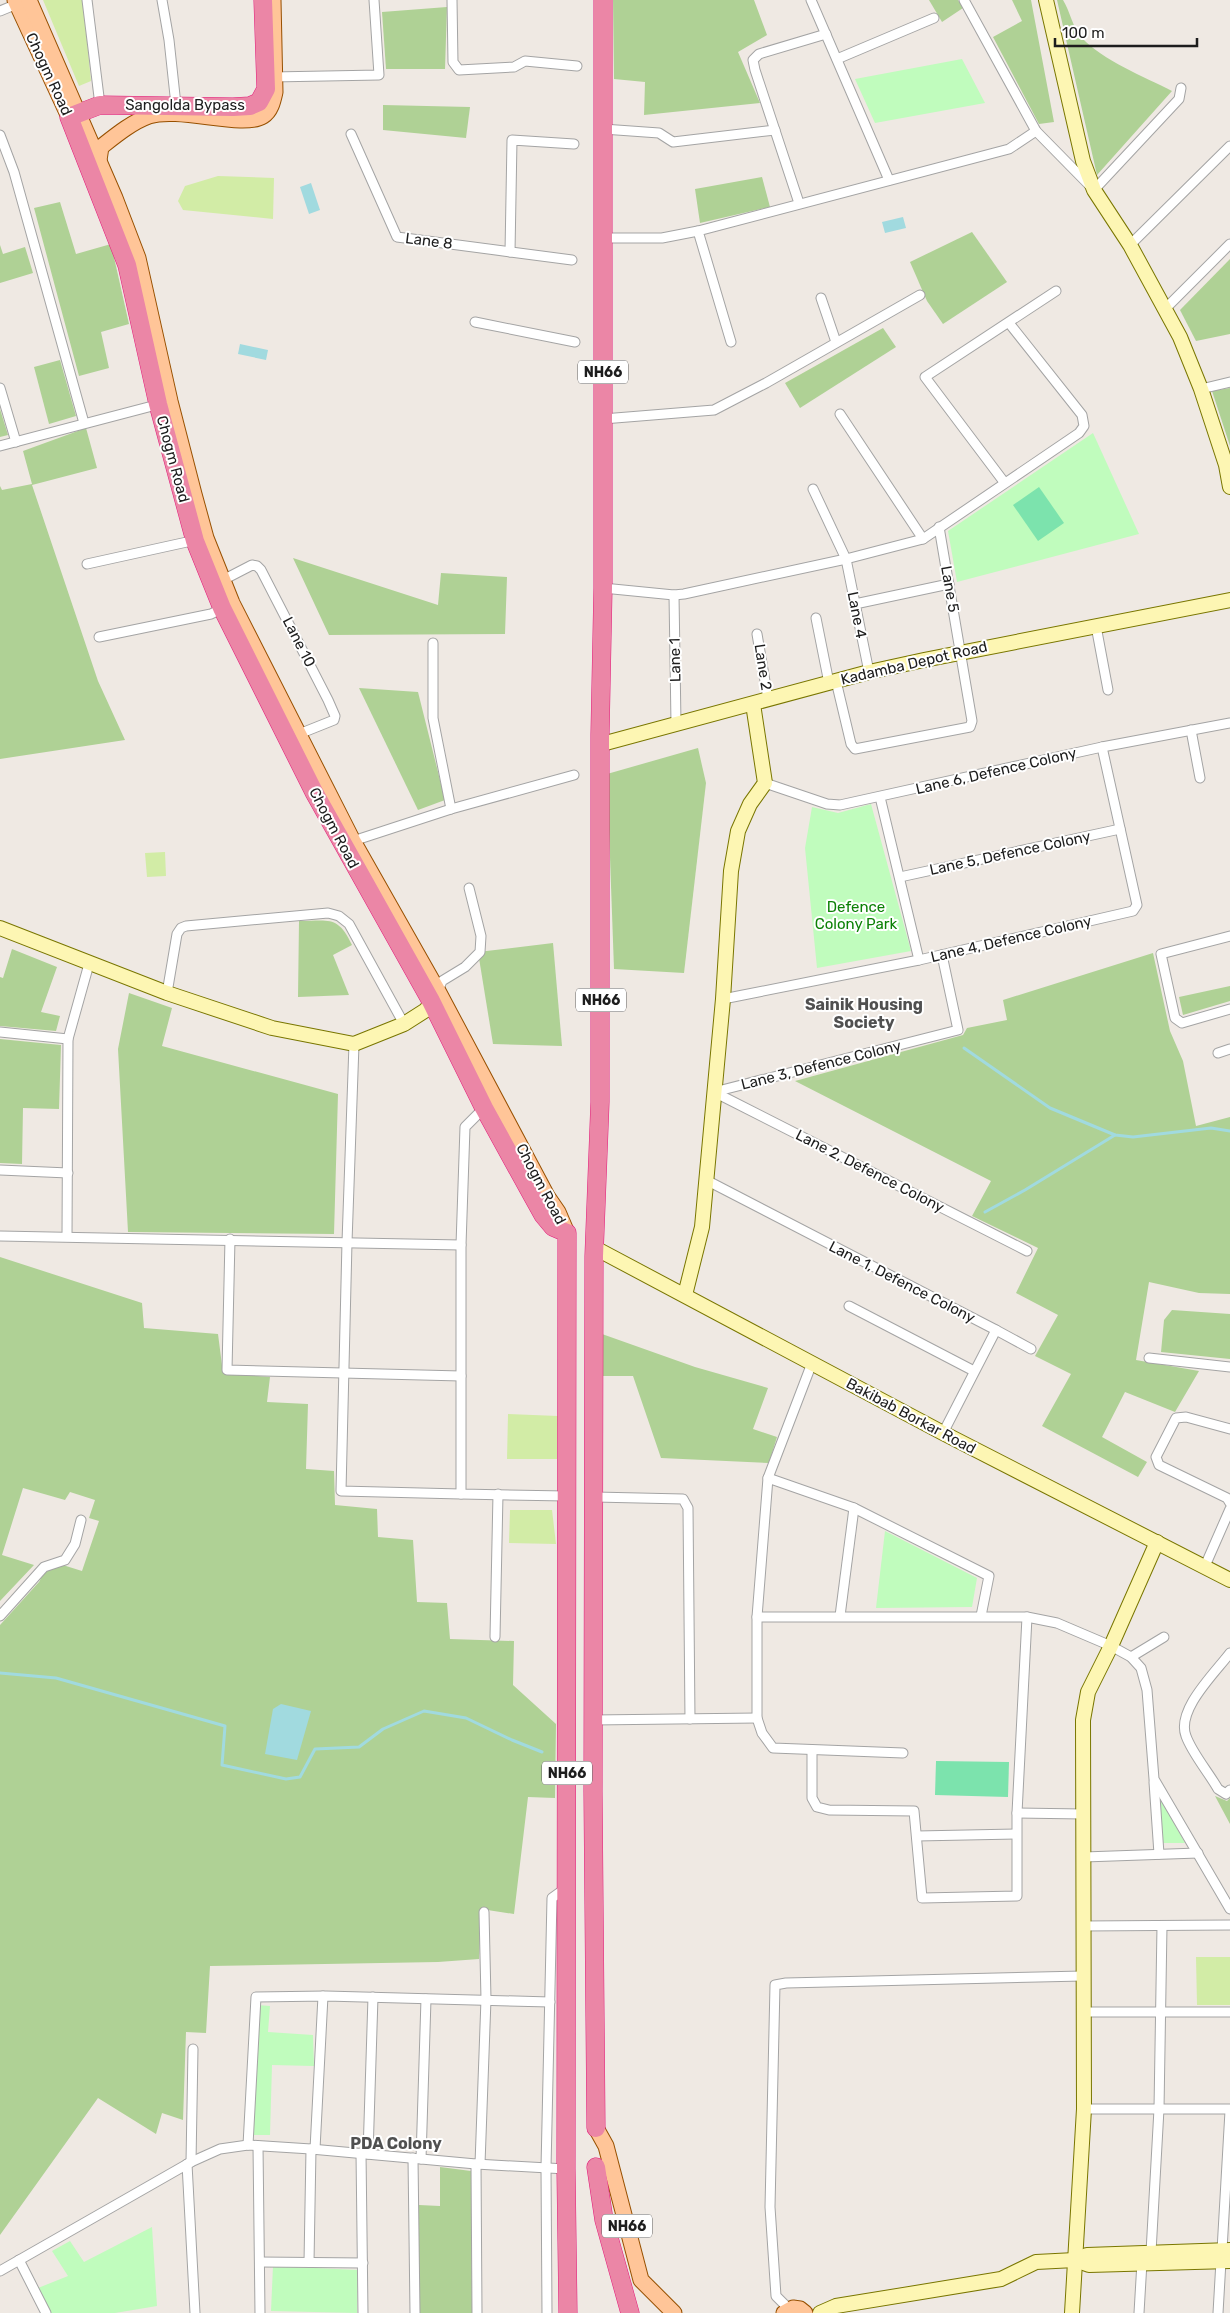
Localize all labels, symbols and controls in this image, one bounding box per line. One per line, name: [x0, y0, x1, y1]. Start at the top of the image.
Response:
scale bar: [1055, 15, 1198, 47]
text: 100 m: [1062, 24, 1104, 42]
street label: Chogm Road: [22, 30, 76, 118]
street label: Sangolda Bypass: [125, 96, 245, 114]
street label: Lane 8: [404, 229, 454, 253]
road number: NH66: [578, 361, 628, 384]
street label: Chogm Road: [153, 414, 193, 504]
street label: Lane 5: [937, 564, 963, 614]
street label: Lane 4: [844, 590, 870, 640]
street label: Lane 10: [279, 614, 319, 670]
street label: Kadamba Depot Road: [839, 637, 989, 689]
street label: Lane 1: [666, 638, 684, 682]
street label: Lane 2: [750, 643, 776, 692]
street label: Lane 6, Defence Colony: [914, 744, 1078, 798]
street label: Chogm Road: [305, 784, 363, 872]
street label: Lane 5, Defence Colony: [928, 827, 1092, 879]
park label: Defence Colony Park: [815, 898, 897, 933]
street label: Lane 4, Defence Colony: [929, 912, 1093, 966]
road number: NH66: [576, 988, 626, 1012]
district label: Sainik Housing Society: [805, 995, 923, 1032]
street label: Lane 3, Defence Colony: [739, 1036, 903, 1094]
street label: Lane 2, Defence Colony: [793, 1126, 947, 1216]
street label: Chogm Road: [512, 1140, 570, 1228]
street label: Lane 1, Defence Colony: [826, 1237, 978, 1327]
street label: Bakibab Borkar Road: [843, 1374, 979, 1458]
road number: NH66: [542, 1762, 592, 1785]
district label: PDA Colony: [350, 2134, 442, 2153]
road number: NH66: [602, 2214, 652, 2238]

